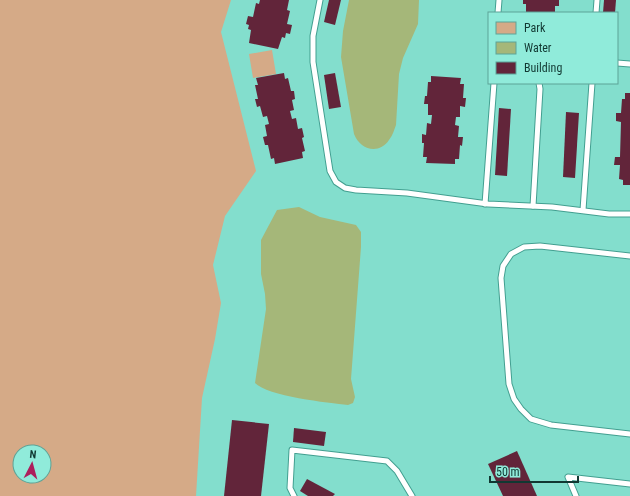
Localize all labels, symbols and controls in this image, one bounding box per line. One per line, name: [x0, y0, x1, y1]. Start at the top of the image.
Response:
legend: [488, 12, 618, 84]
text: Park: [524, 21, 546, 35]
text: Water: [524, 41, 552, 55]
text: Building: [524, 61, 562, 75]
north arrow: [12, 444, 52, 484]
text: N: [29, 448, 37, 461]
scale bar: [490, 458, 578, 484]
text: 50 m: [496, 465, 520, 479]

